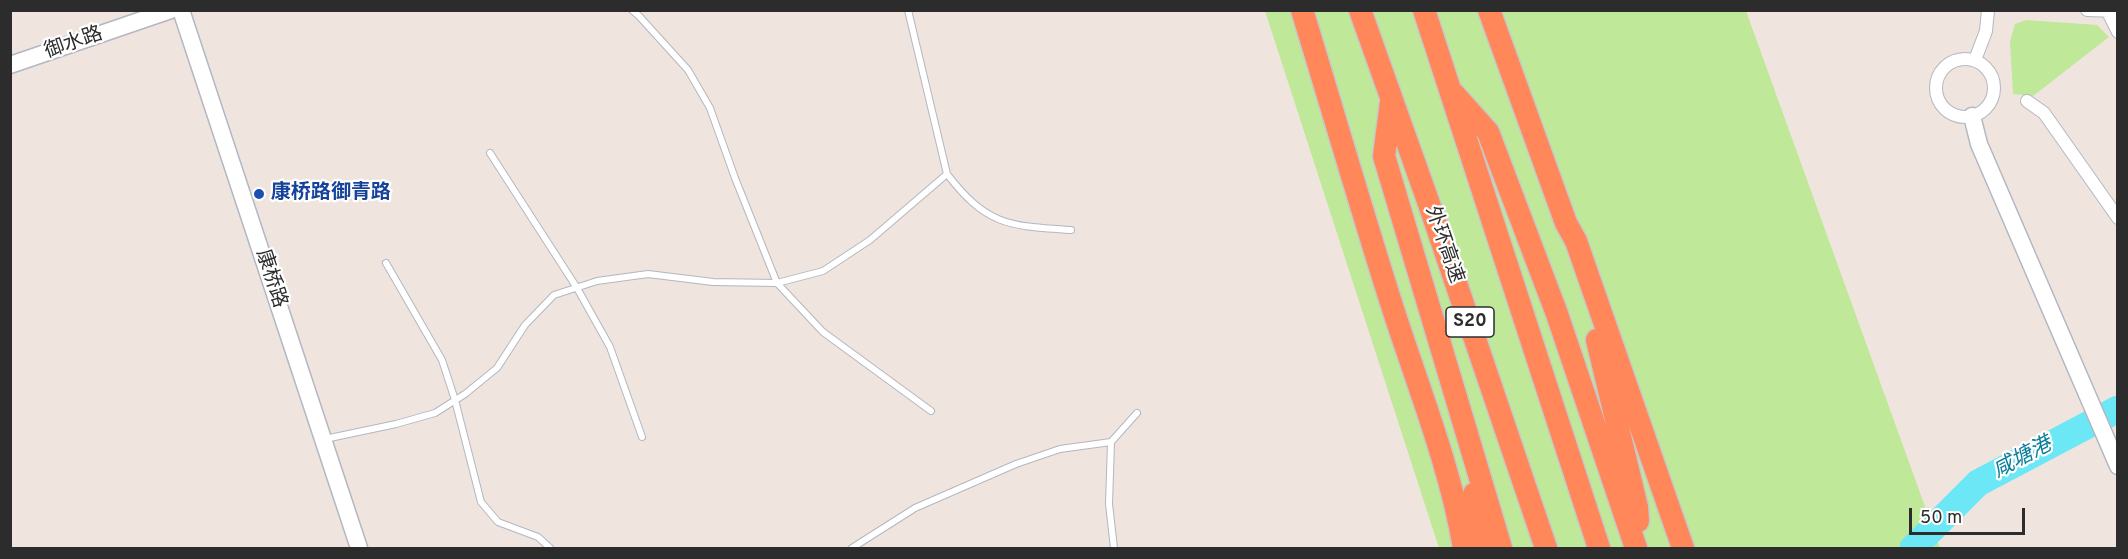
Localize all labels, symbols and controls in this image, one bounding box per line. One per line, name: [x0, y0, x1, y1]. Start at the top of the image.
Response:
street label: 御水路: [42, 23, 106, 65]
place label: 康桥路御青路: [271, 182, 391, 206]
marker: 康桥路御青路: [252, 187, 266, 201]
street label: 外环高速: [1419, 203, 1467, 287]
street label: 康桥路: [249, 247, 291, 311]
road number: S20: [1446, 307, 1494, 337]
water label: 咸塘港: [1989, 433, 2057, 485]
scale bar: [1912, 496, 2028, 534]
text: 50 m: [1920, 507, 1962, 530]

